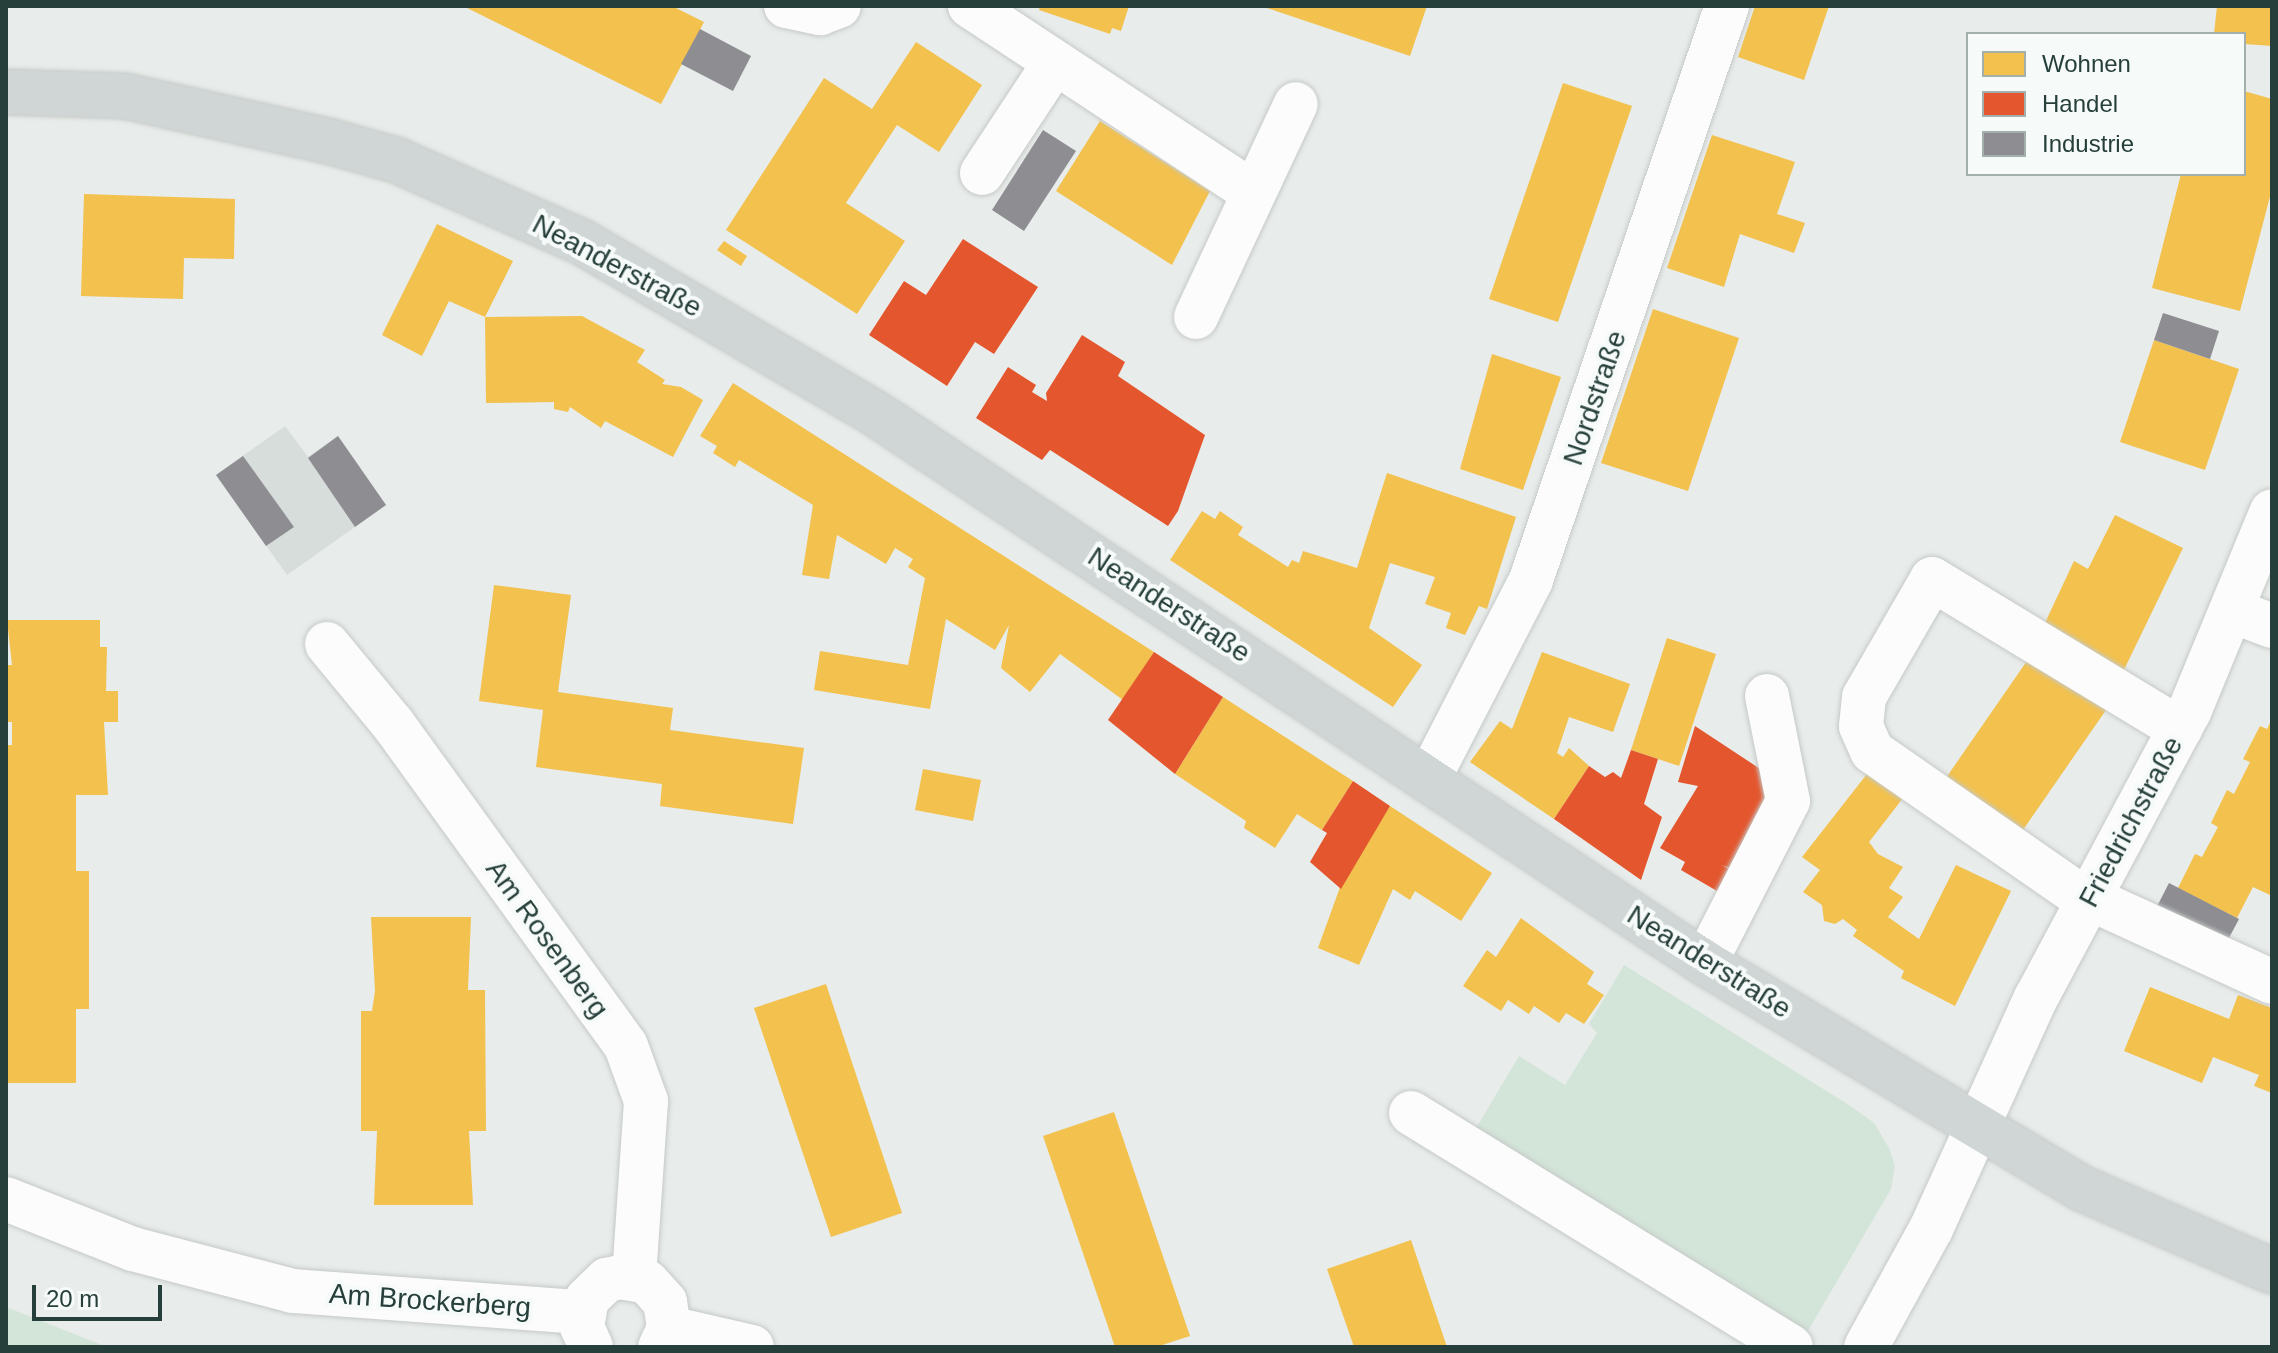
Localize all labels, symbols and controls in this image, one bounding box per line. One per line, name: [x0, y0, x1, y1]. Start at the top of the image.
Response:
legend: [1966, 32, 2246, 176]
text: Wohnen: [2042, 50, 2131, 77]
text: Handel: [2042, 90, 2118, 117]
text: Industrie: [2042, 130, 2134, 157]
street label: Neanderstraße: [527, 207, 707, 325]
street label: Nordstraße: [1556, 326, 1634, 470]
street label: Neanderstraße: [1082, 540, 1256, 670]
street label: Friedrichstraße: [2072, 731, 2190, 913]
street label: Am Rosenberg: [479, 854, 615, 1024]
street label: Neanderstraße: [1621, 898, 1797, 1026]
scale bar: [36, 1269, 166, 1319]
street label: Am Brockerberg: [328, 1277, 532, 1325]
text: 20 m: [46, 1285, 99, 1312]

